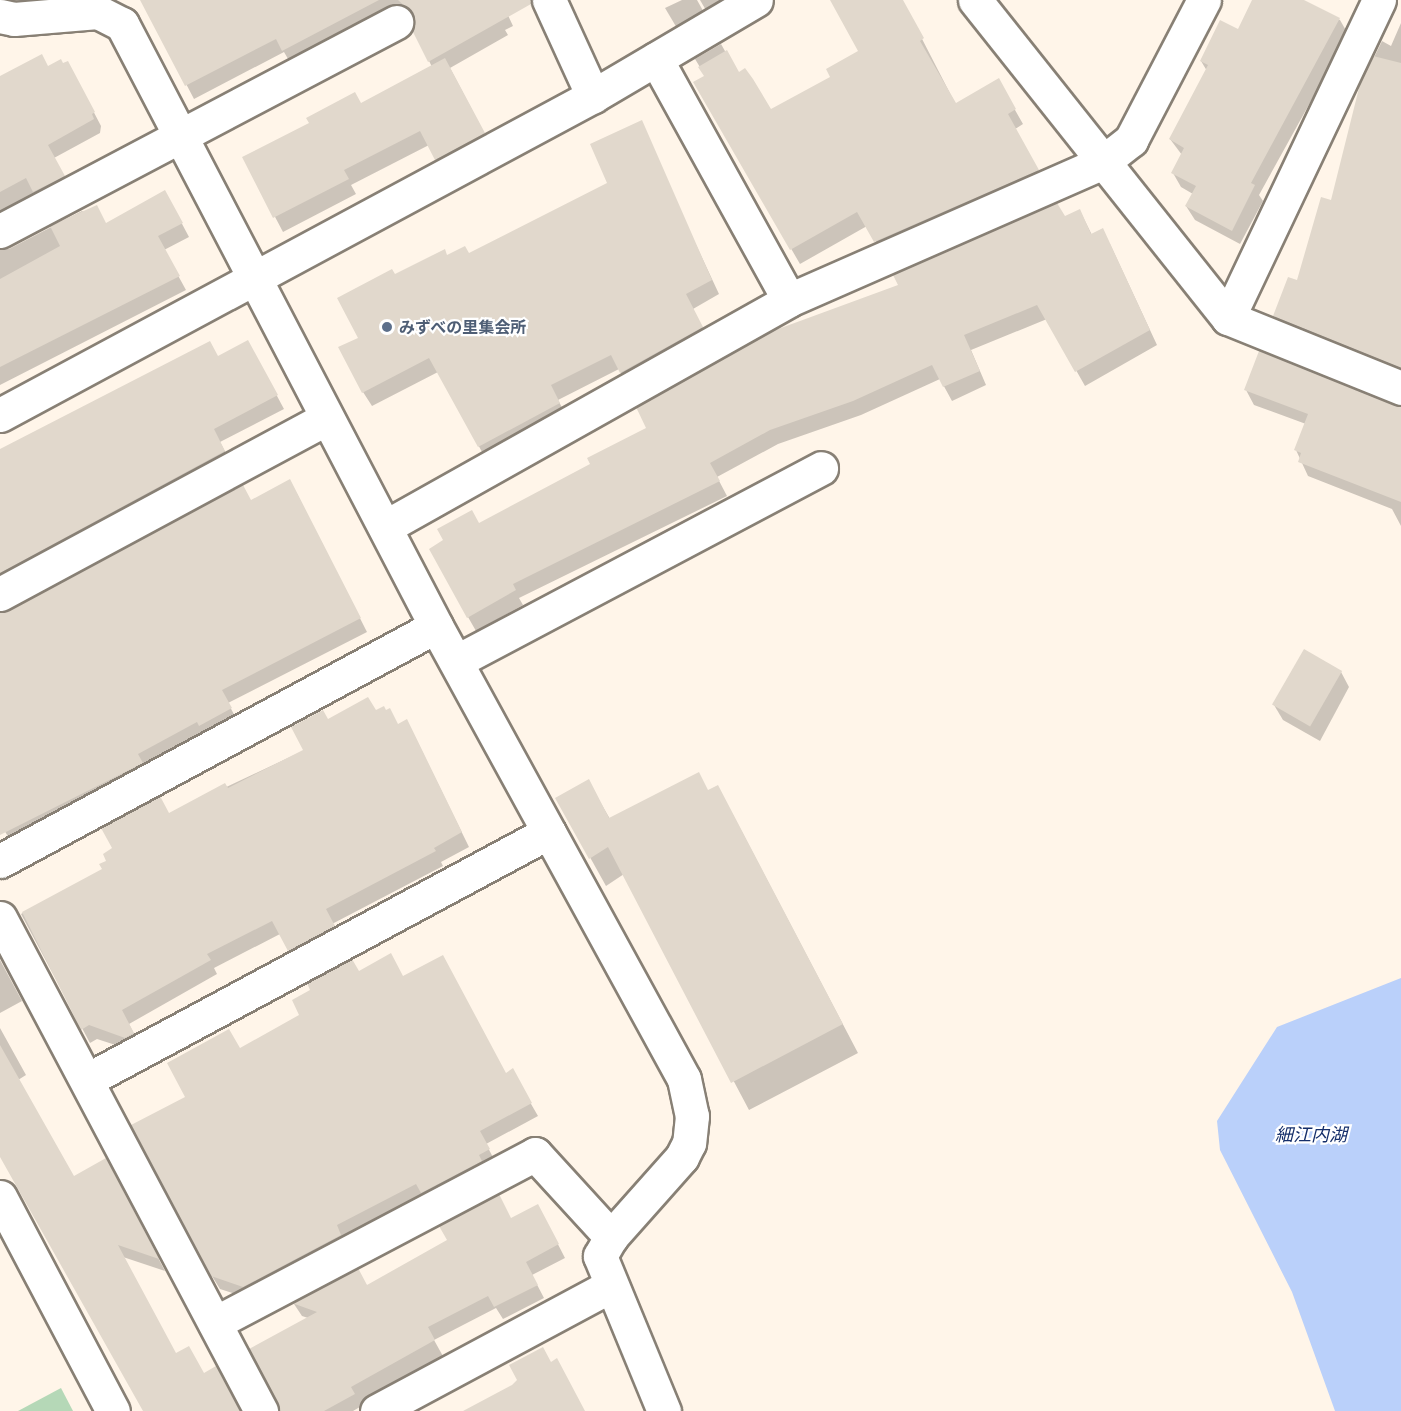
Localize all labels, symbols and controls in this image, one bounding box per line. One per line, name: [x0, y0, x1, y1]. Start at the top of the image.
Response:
place label: みずべの里集会所: [399, 317, 527, 337]
marker: みずべの里集会所: [380, 320, 394, 334]
water label: 細江内湖: [1275, 1123, 1347, 1145]

